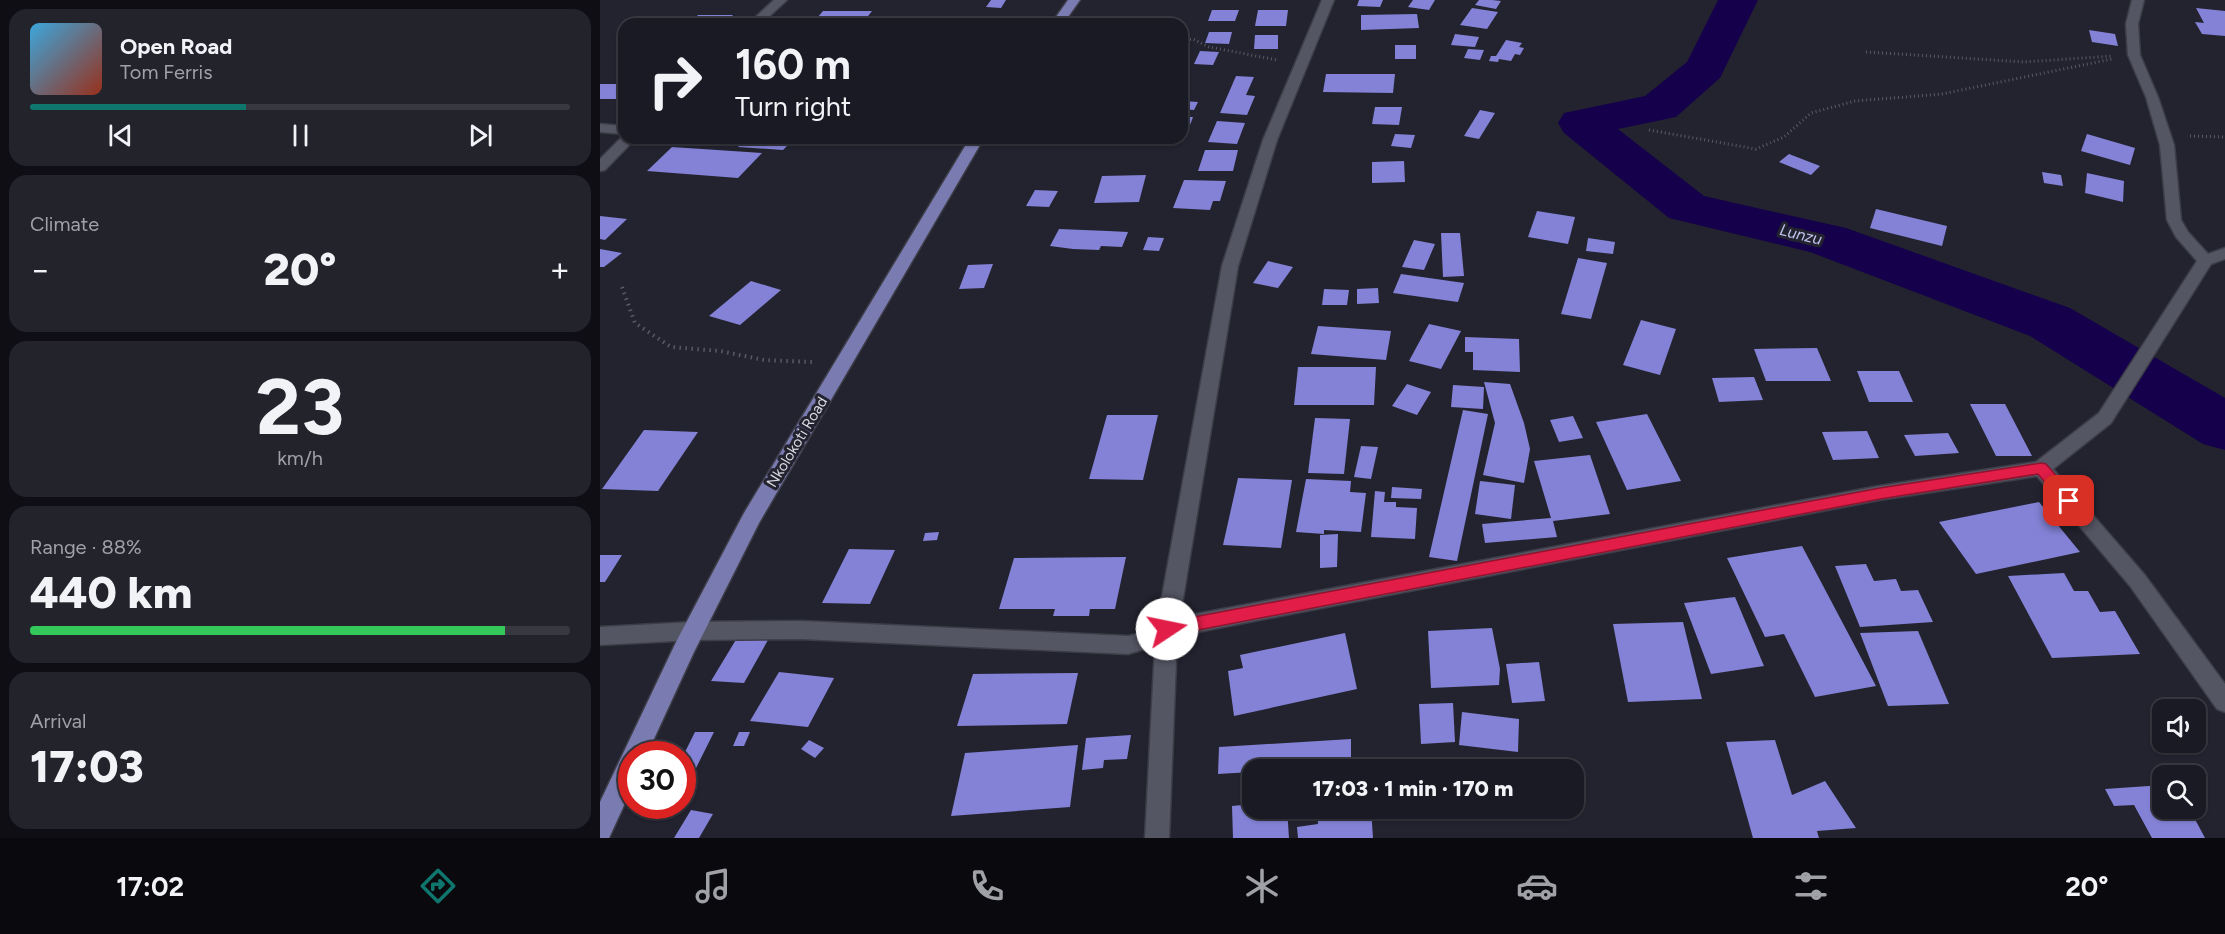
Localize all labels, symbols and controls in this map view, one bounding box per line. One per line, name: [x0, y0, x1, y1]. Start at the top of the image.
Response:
text: Open Road: [120, 33, 232, 60]
text: 160 m: [735, 39, 851, 90]
icon: right: [636, 42, 714, 120]
text: Tom Ferris: [120, 60, 213, 84]
text: Turn right: [735, 90, 851, 123]
icon: previous: [104, 119, 137, 152]
icon: pause: [284, 119, 317, 152]
icon: next: [464, 119, 497, 152]
text: Climate: [30, 212, 99, 236]
water label: Lunzu: [1778, 220, 1824, 249]
text: 20°: [263, 242, 337, 296]
text: −: [30, 250, 51, 289]
text: +: [549, 250, 570, 289]
text: 23: [256, 360, 344, 454]
street label: Nkolokoti Road: [763, 393, 831, 491]
text: km/h: [277, 446, 323, 470]
pin: [2043, 475, 2094, 526]
icon: arrive: [2052, 484, 2085, 517]
text: Range · 88%: [30, 535, 142, 559]
text: 440 km: [30, 565, 192, 619]
position arrow: [1135, 597, 1199, 661]
map controls: [2152, 699, 2206, 819]
button: sound: [2152, 699, 2206, 753]
text: Arrival: [30, 709, 86, 733]
text: 17:03: [30, 739, 144, 793]
speed limit sign: 30: [618, 741, 696, 819]
button: search: [2152, 765, 2206, 819]
text: 17:03 · 1 min · 170 m: [1313, 775, 1514, 802]
icon: directions: [417, 865, 459, 907]
icon: music: [692, 865, 734, 907]
icon: phone: [966, 865, 1008, 907]
icon: climate: [1241, 865, 1283, 907]
icon: car: [1516, 865, 1558, 907]
icon: filters: [1790, 865, 1832, 907]
text: 17:02: [116, 870, 184, 903]
text: 20°: [2065, 870, 2109, 903]

